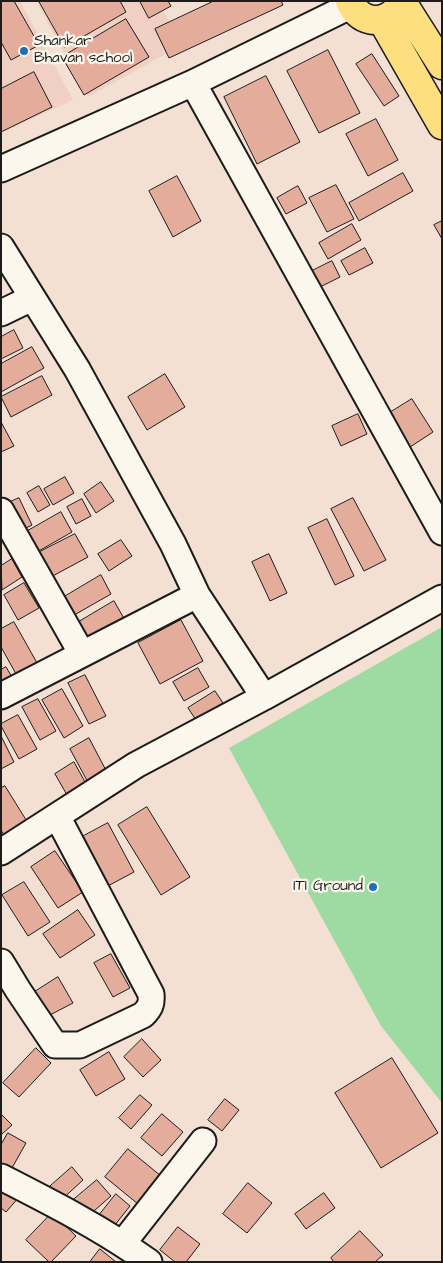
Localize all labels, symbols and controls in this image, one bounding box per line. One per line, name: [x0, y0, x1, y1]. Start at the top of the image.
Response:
place label: Shankar Bhavan school: [34, 33, 132, 68]
marker: Shankar Bhavan school: [18, 45, 30, 57]
place label: ITI Ground: [293, 878, 363, 896]
marker: ITI Ground: [367, 881, 379, 893]

